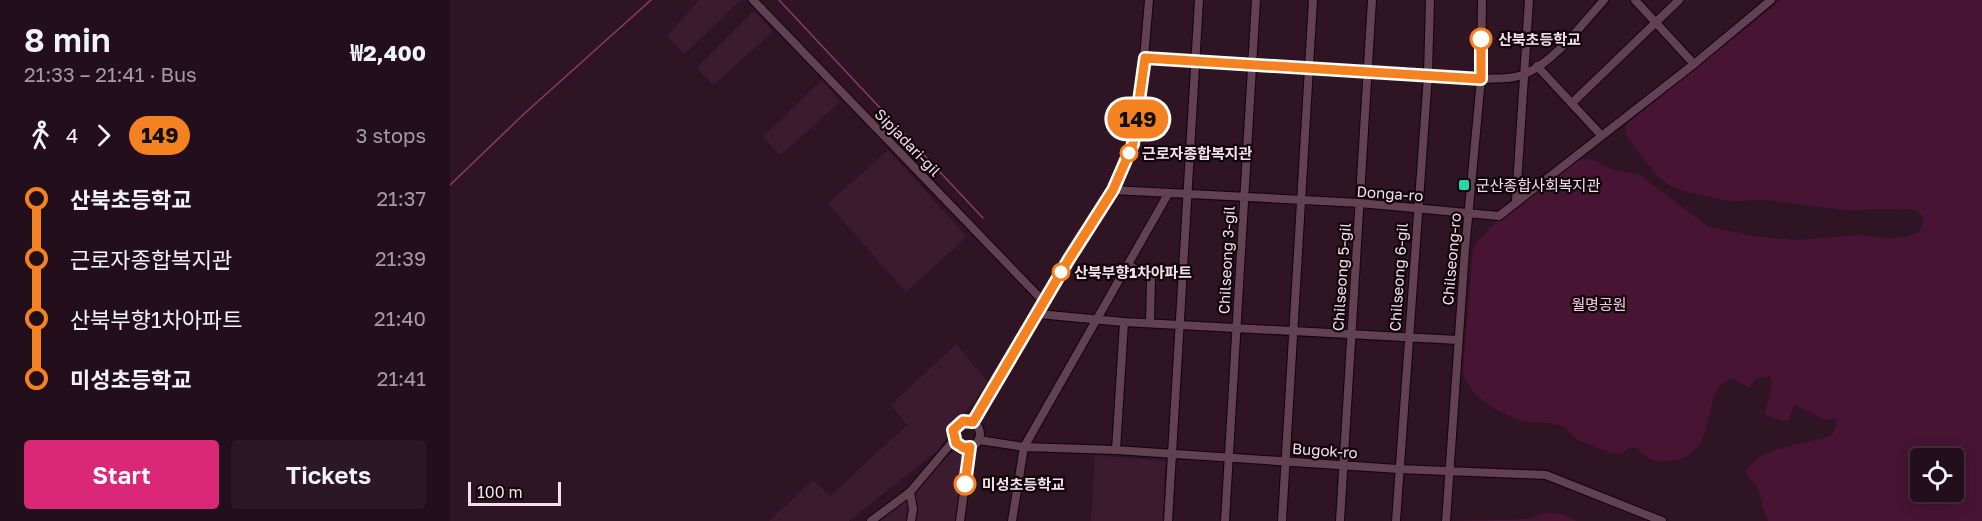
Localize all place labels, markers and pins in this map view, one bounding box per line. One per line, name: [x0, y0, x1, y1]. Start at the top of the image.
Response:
marker: 산북초등학교: [1470, 28, 1492, 50]
place label: 산북초등학교: [1498, 30, 1581, 48]
marker: 근로자종합복지관: [1120, 144, 1138, 162]
place label: 근로자종합복지관: [1142, 144, 1253, 162]
place label: 군산종합사회복지관: [1476, 176, 1600, 194]
marker: 군산종합사회복지관: [1457, 178, 1471, 192]
marker: 산북부향1차아파트: [1052, 263, 1070, 281]
place label: 산북부향1차아파트: [1074, 263, 1192, 281]
marker: 미성초등학교: [954, 473, 976, 495]
place label: 미성초등학교: [982, 475, 1065, 493]

